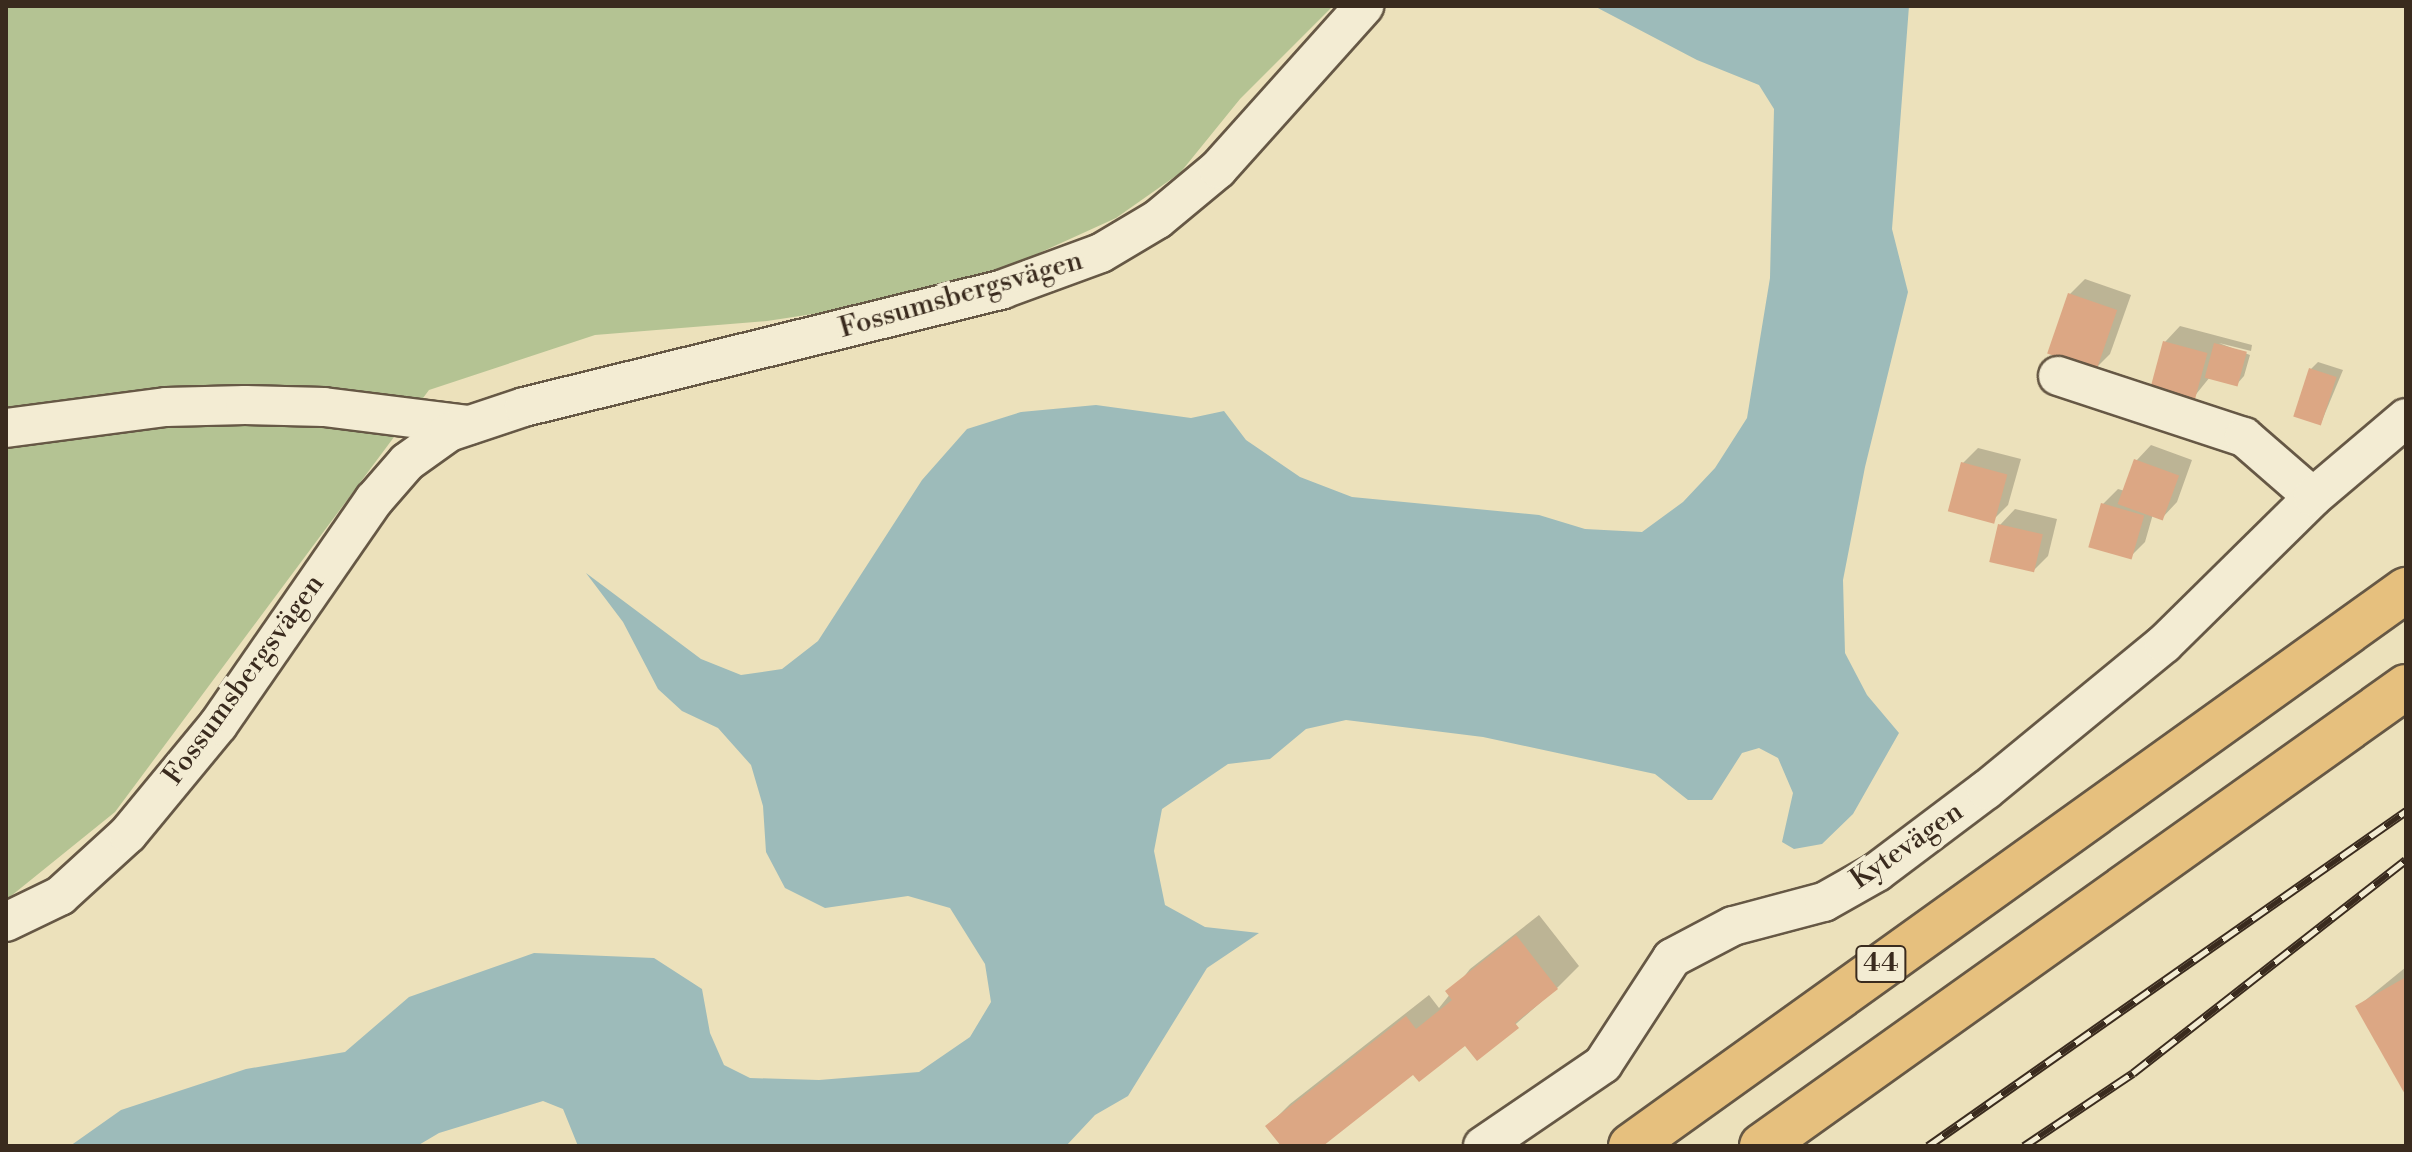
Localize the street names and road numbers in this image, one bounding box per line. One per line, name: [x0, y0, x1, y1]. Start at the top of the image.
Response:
street label: Fossumsbergsvägen: [835, 244, 1087, 346]
street label: Fossumsbergsvägen: [156, 568, 332, 792]
street label: Kytevägen: [1844, 795, 1970, 897]
road number: 44: [1855, 942, 1907, 986]

